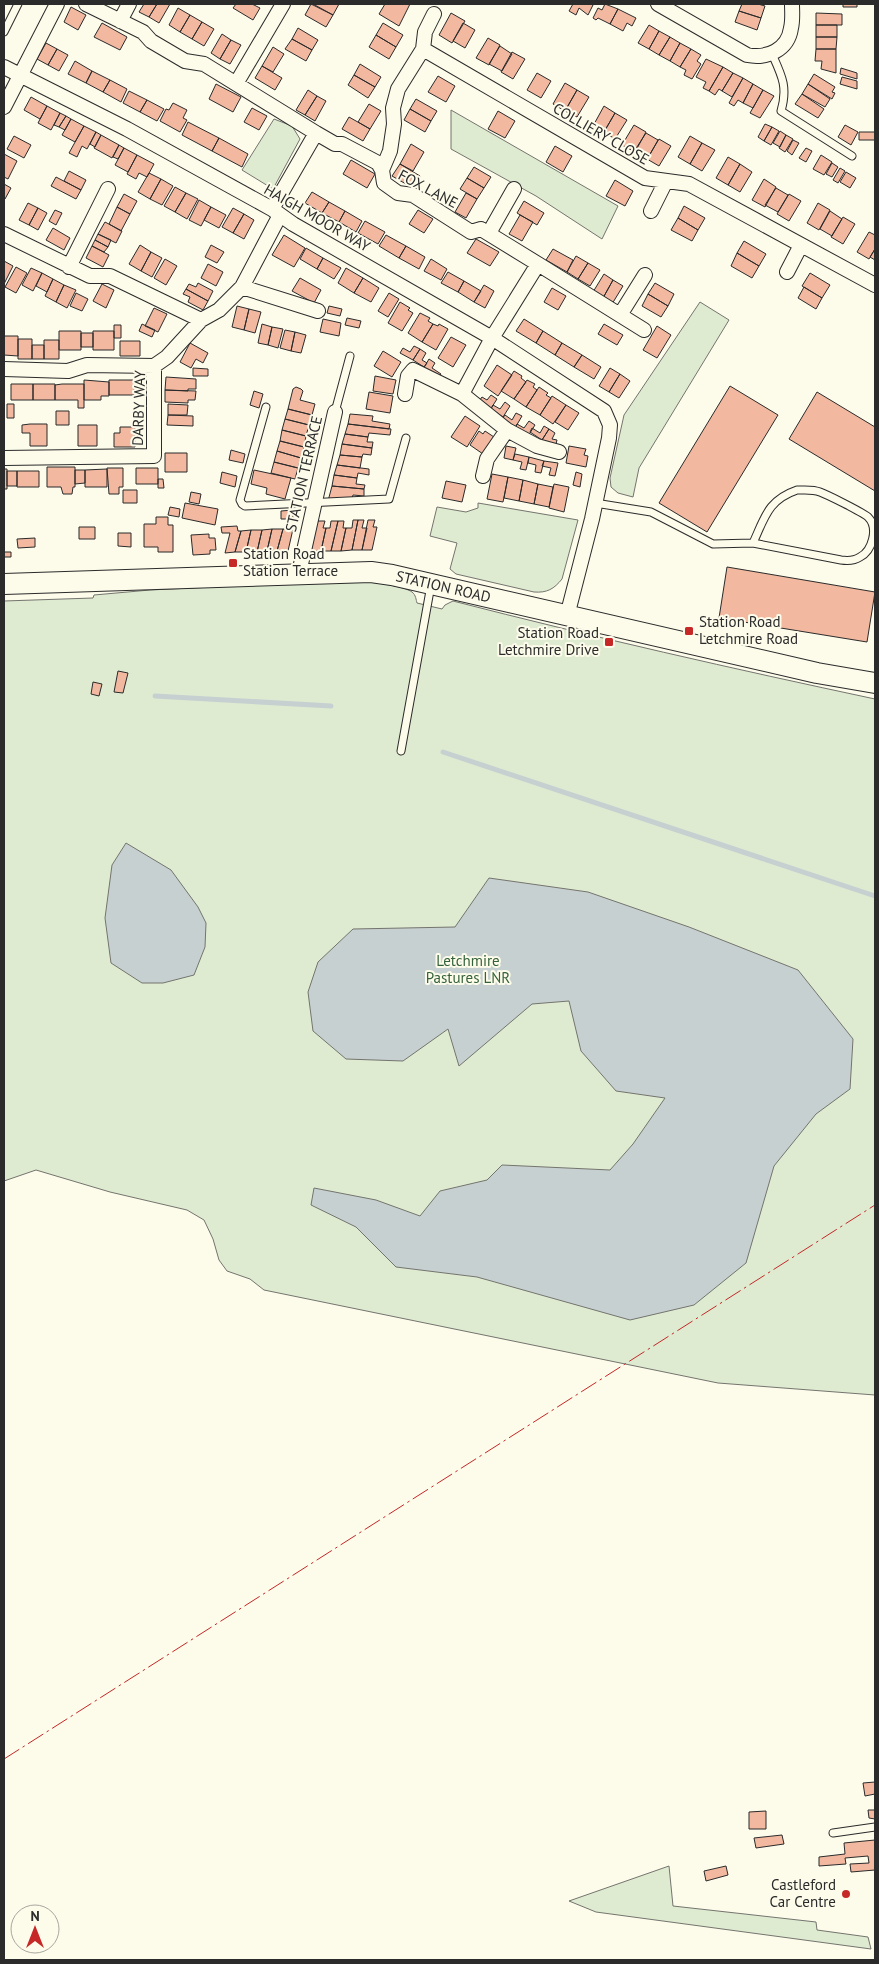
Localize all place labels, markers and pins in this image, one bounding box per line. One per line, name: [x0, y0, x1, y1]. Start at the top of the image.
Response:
place label: Station Road Station Terrace: [243, 544, 338, 580]
marker: Station Road Station Terrace: [227, 557, 239, 569]
place label: Station Road Letchmire Road: [699, 612, 798, 648]
place label: Station Road Letchmire Drive: [498, 623, 599, 659]
marker: Station Road Letchmire Road: [683, 625, 695, 637]
marker: Station Road Letchmire Drive: [603, 636, 615, 648]
place label: Castleford Car Centre: [769, 1875, 836, 1911]
marker: Castleford Car Centre: [840, 1888, 852, 1900]

